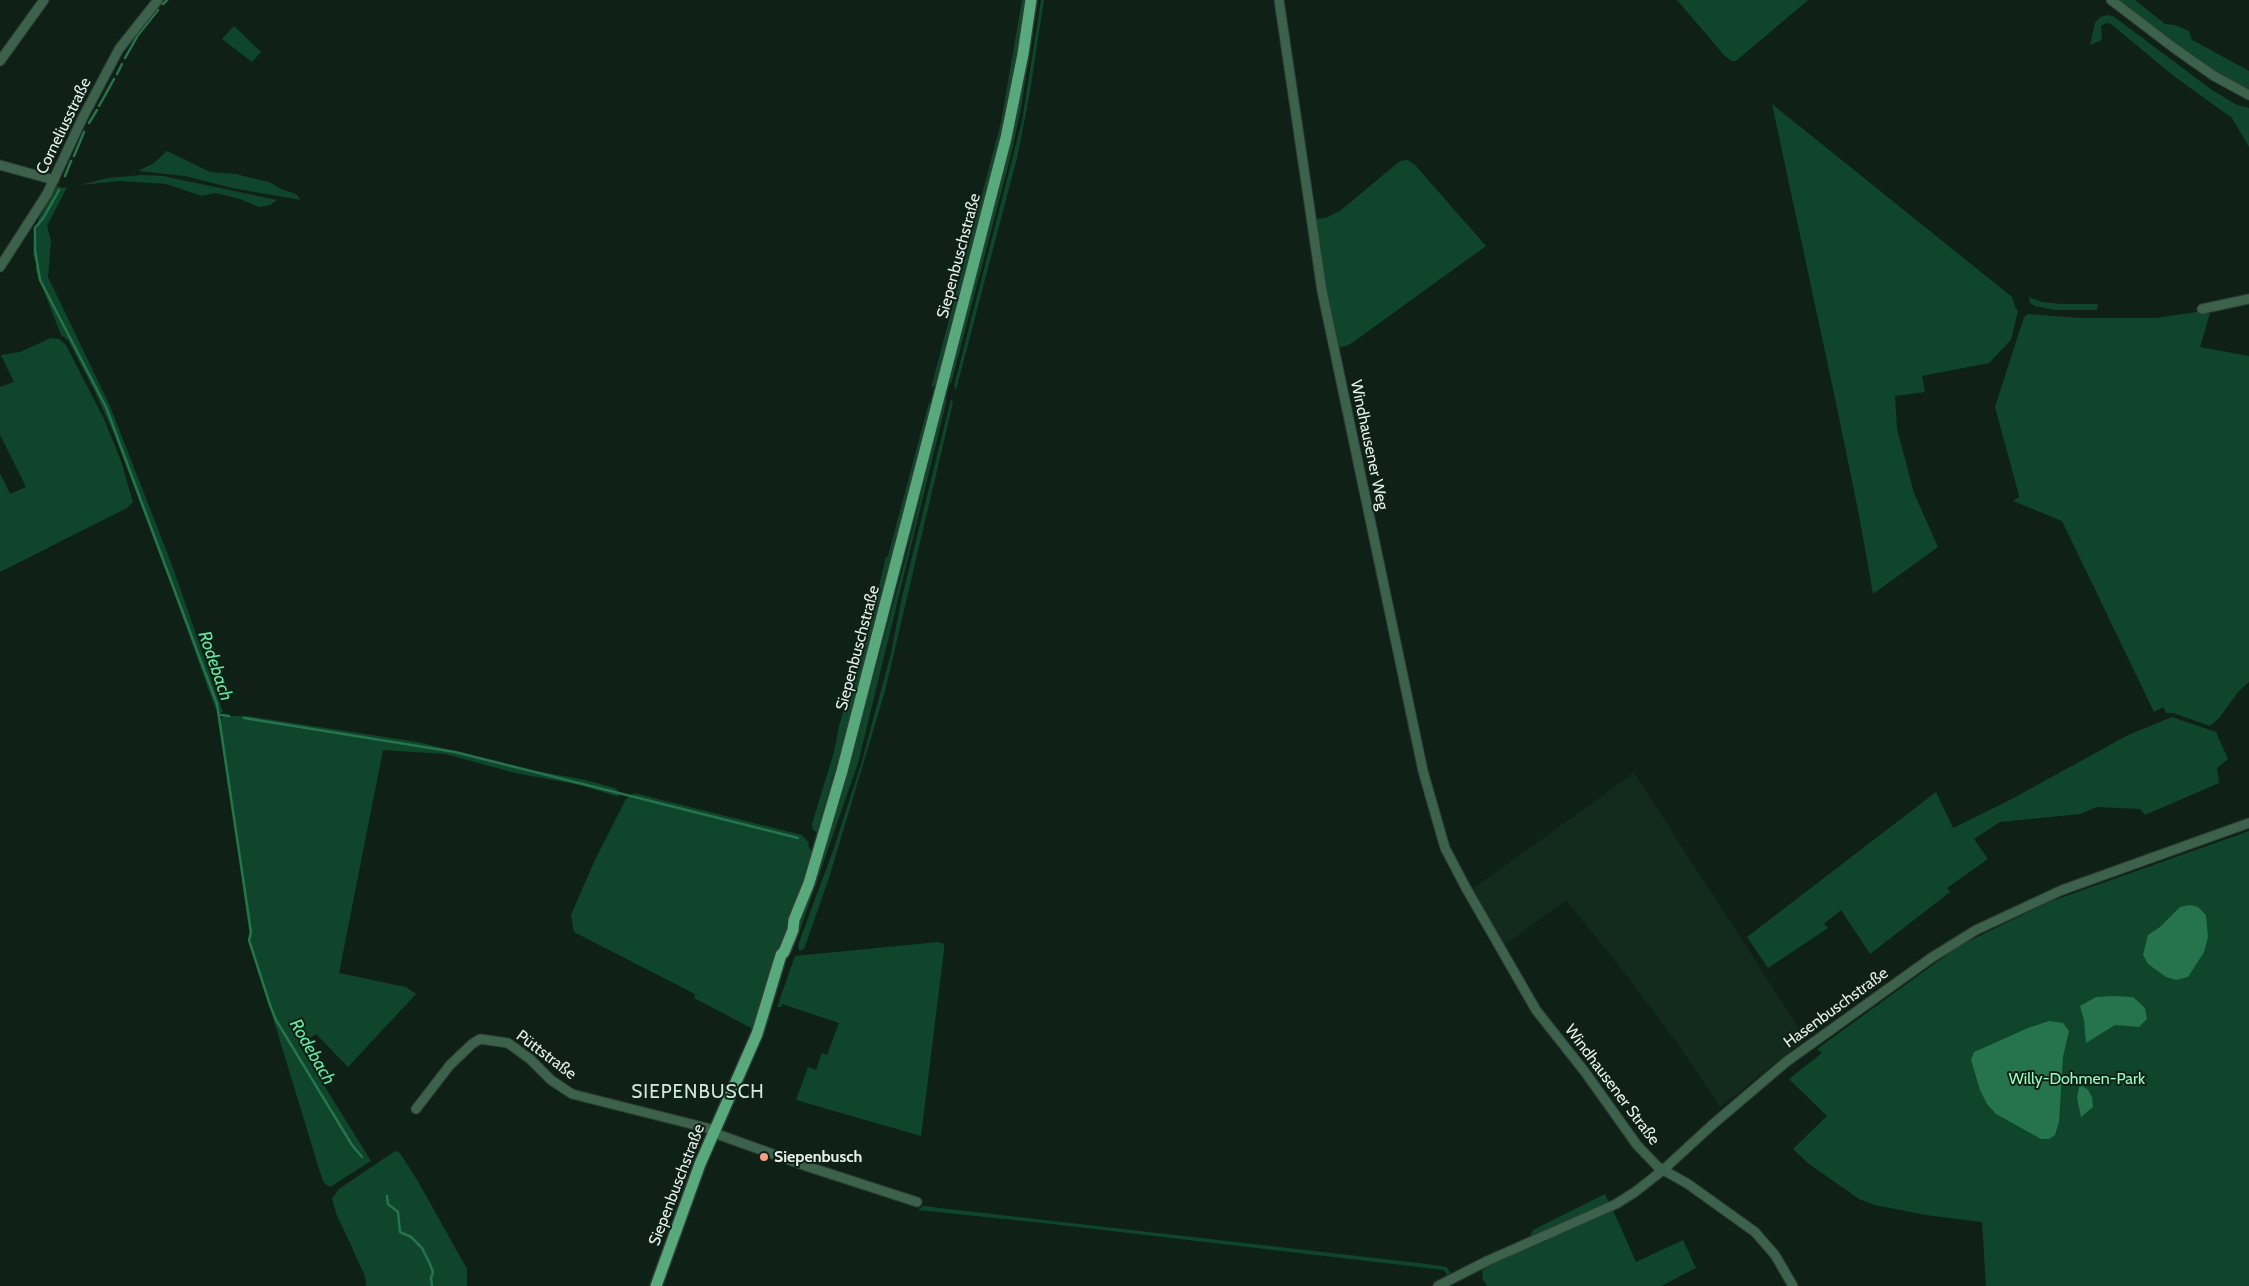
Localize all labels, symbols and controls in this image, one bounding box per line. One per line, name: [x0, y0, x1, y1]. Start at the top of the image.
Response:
street label: Corneliusstraße: [32, 75, 96, 177]
street label: Siepenbuschstraße: [933, 191, 985, 321]
street label: Windhausener Weg: [1346, 378, 1392, 512]
street label: Siepenbuschstraße: [832, 583, 884, 713]
water label: Rodebach: [193, 628, 237, 704]
street label: Hasenbuschstraße: [1780, 964, 1892, 1052]
water label: Rodebach: [285, 1015, 339, 1089]
street label: Windhausener Straße: [1560, 1021, 1664, 1149]
street label: Püttstraße: [512, 1026, 580, 1084]
park label: Willy-Dohmen-Park: [2009, 1069, 2145, 1089]
district label: SIEPENBUSCH: [630, 1081, 766, 1103]
street label: Siepenbuschstraße: [645, 1121, 709, 1249]
place label: Siepenbusch: [774, 1147, 862, 1167]
marker: Siepenbusch: [758, 1151, 770, 1163]

